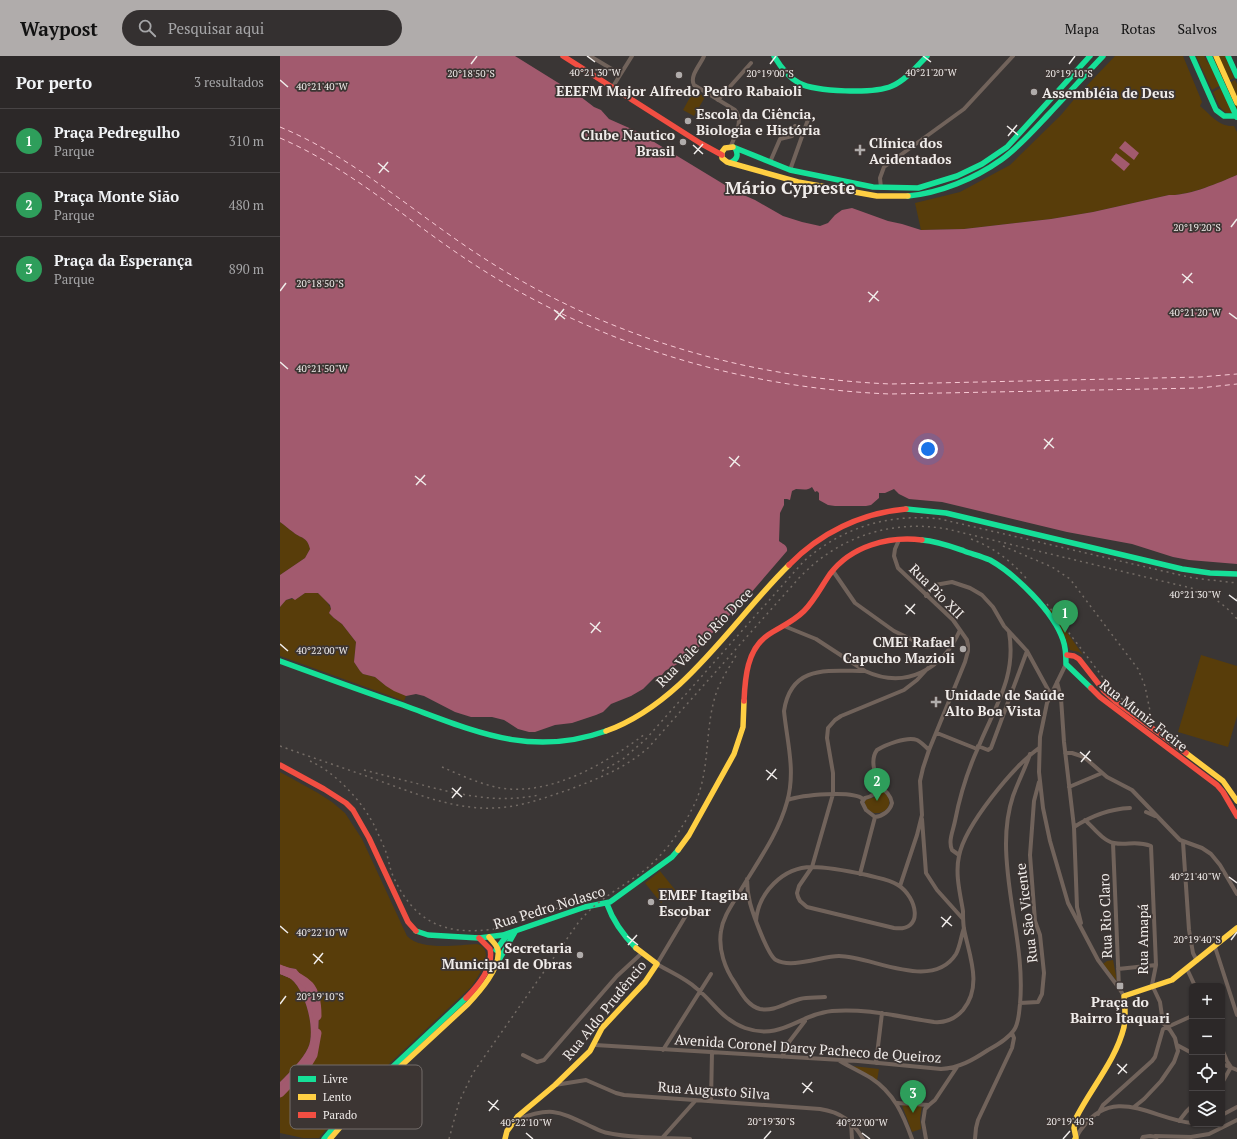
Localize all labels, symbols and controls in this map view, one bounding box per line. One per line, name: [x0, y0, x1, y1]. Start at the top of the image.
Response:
search box: [122, 10, 402, 46]
text: Waypost: [20, 16, 98, 41]
icon: search: [136, 17, 158, 39]
text: Pesquisar aqui: [168, 18, 264, 38]
text: Mapa: [1065, 19, 1099, 38]
text: Rotas: [1121, 19, 1156, 38]
text: Salvos: [1178, 19, 1217, 38]
text: 40°21'30"W: [569, 66, 621, 79]
text: 40°21'20"W: [905, 66, 957, 79]
text: 20°18'50"S: [447, 67, 495, 80]
text: 20°19'00"S: [746, 67, 794, 80]
text: 20°19'10"S: [1045, 67, 1093, 80]
marker: EEEFM Major Alfredo Pedro Rabaioli: [674, 70, 684, 80]
text: Por perto: [16, 71, 92, 94]
text: 3 resultados: [194, 73, 264, 91]
text: 40°21'40"W: [296, 80, 348, 93]
place label: EEEFM Major Alfredo Pedro Rabaioli: [556, 81, 802, 100]
place label: Assembléia de Deus: [1042, 83, 1174, 102]
marker: Assembléia de Deus: [1029, 87, 1039, 97]
place label: Escola da Ciência, Biologia e História: [696, 104, 821, 139]
marker: Escola da Ciência, Biologia e História: [683, 116, 693, 126]
text: Praça Pedregulho: [54, 122, 180, 142]
place label: Clube Nautico Brasil: [581, 125, 675, 160]
text: 1: [25, 132, 33, 150]
text: 310 m: [229, 132, 264, 150]
place label: Clínica dos Acidentados: [869, 133, 951, 168]
marker: Clube Nautico Brasil: [678, 137, 688, 147]
text: Parque: [54, 142, 94, 160]
marker: Clínica dos Acidentados: [854, 144, 866, 156]
district label: Mário Cypreste: [725, 175, 855, 199]
text: Praça Monte Sião: [54, 186, 179, 206]
text: 2: [25, 196, 33, 214]
text: 480 m: [229, 196, 264, 214]
text: Parque: [54, 206, 94, 224]
text: 20°19'20"S: [1173, 221, 1221, 234]
text: Praça da Esperança: [54, 250, 193, 270]
text: 3: [25, 260, 33, 278]
text: 890 m: [229, 260, 264, 278]
text: Parque: [54, 270, 94, 288]
text: 20°18'50"S: [296, 277, 344, 290]
text: 40°21'20"W: [1169, 306, 1221, 319]
text: 40°21'50"W: [296, 362, 348, 375]
your location: [918, 439, 938, 459]
street label: Rua Pio XII: [905, 559, 969, 623]
street label: Rua Vale do Rio Doce: [652, 583, 756, 691]
text: 40°21'30"W: [1169, 588, 1221, 601]
pin: 1: [1052, 600, 1078, 633]
place label: CMEI Rafael Capucho Mazioli: [843, 632, 955, 667]
text: 40°22'00"W: [296, 644, 348, 657]
marker: CMEI Rafael Capucho Mazioli: [958, 644, 968, 654]
street label: Rua Muniz Freire: [1096, 675, 1192, 755]
place label: Unidade de Saúde Alto Boa Vista: [945, 685, 1065, 720]
marker: Unidade de Saúde Alto Boa Vista: [930, 696, 942, 708]
pin: 2: [864, 768, 890, 801]
street label: Rua São Vicente: [1010, 862, 1042, 964]
text: 40°21'40"W: [1169, 870, 1221, 883]
street label: Rua Rio Claro: [1094, 873, 1116, 959]
street label: Rua Pedro Nolasco: [491, 881, 607, 933]
place label: EMEF Itagiba Escobar: [659, 885, 748, 920]
marker: EMEF Itagiba Escobar: [646, 897, 656, 907]
street label: Rua Amapá: [1133, 904, 1152, 974]
text: 40°22'10"W: [296, 926, 348, 939]
text: 20°19'40"S: [1173, 933, 1221, 946]
place label: Secretaria Municipal de Obras: [442, 938, 572, 973]
marker: Secretaria Municipal de Obras: [575, 950, 585, 960]
street label: Rua Aldo Prudêncio: [558, 956, 650, 1064]
marker: Praça do Bairro Itaquari: [1115, 981, 1125, 991]
map controls: [1189, 983, 1225, 1127]
button: +: [1189, 983, 1225, 1019]
text: 20°19'10"S: [296, 990, 344, 1003]
place label: Praça do Bairro Itaquari: [1070, 992, 1170, 1027]
button: −: [1189, 1019, 1225, 1055]
street label: Avenida Coronel Darcy Pacheco de Queiroz: [674, 1029, 942, 1067]
button: locate: [1189, 1055, 1225, 1091]
legend: [290, 1065, 422, 1129]
text: Livre: [323, 1072, 348, 1086]
street label: Rua Augusto Silva: [657, 1077, 771, 1103]
pin: 3: [900, 1080, 926, 1113]
text: Lento: [323, 1090, 351, 1104]
button: layers: [1189, 1091, 1225, 1127]
text: Parado: [323, 1108, 357, 1122]
text: 20°19'30"S: [747, 1115, 795, 1128]
text: 20°19'40"S: [1046, 1115, 1094, 1128]
text: 40°22'10"W: [500, 1116, 552, 1129]
text: 40°22'00"W: [836, 1116, 888, 1129]

